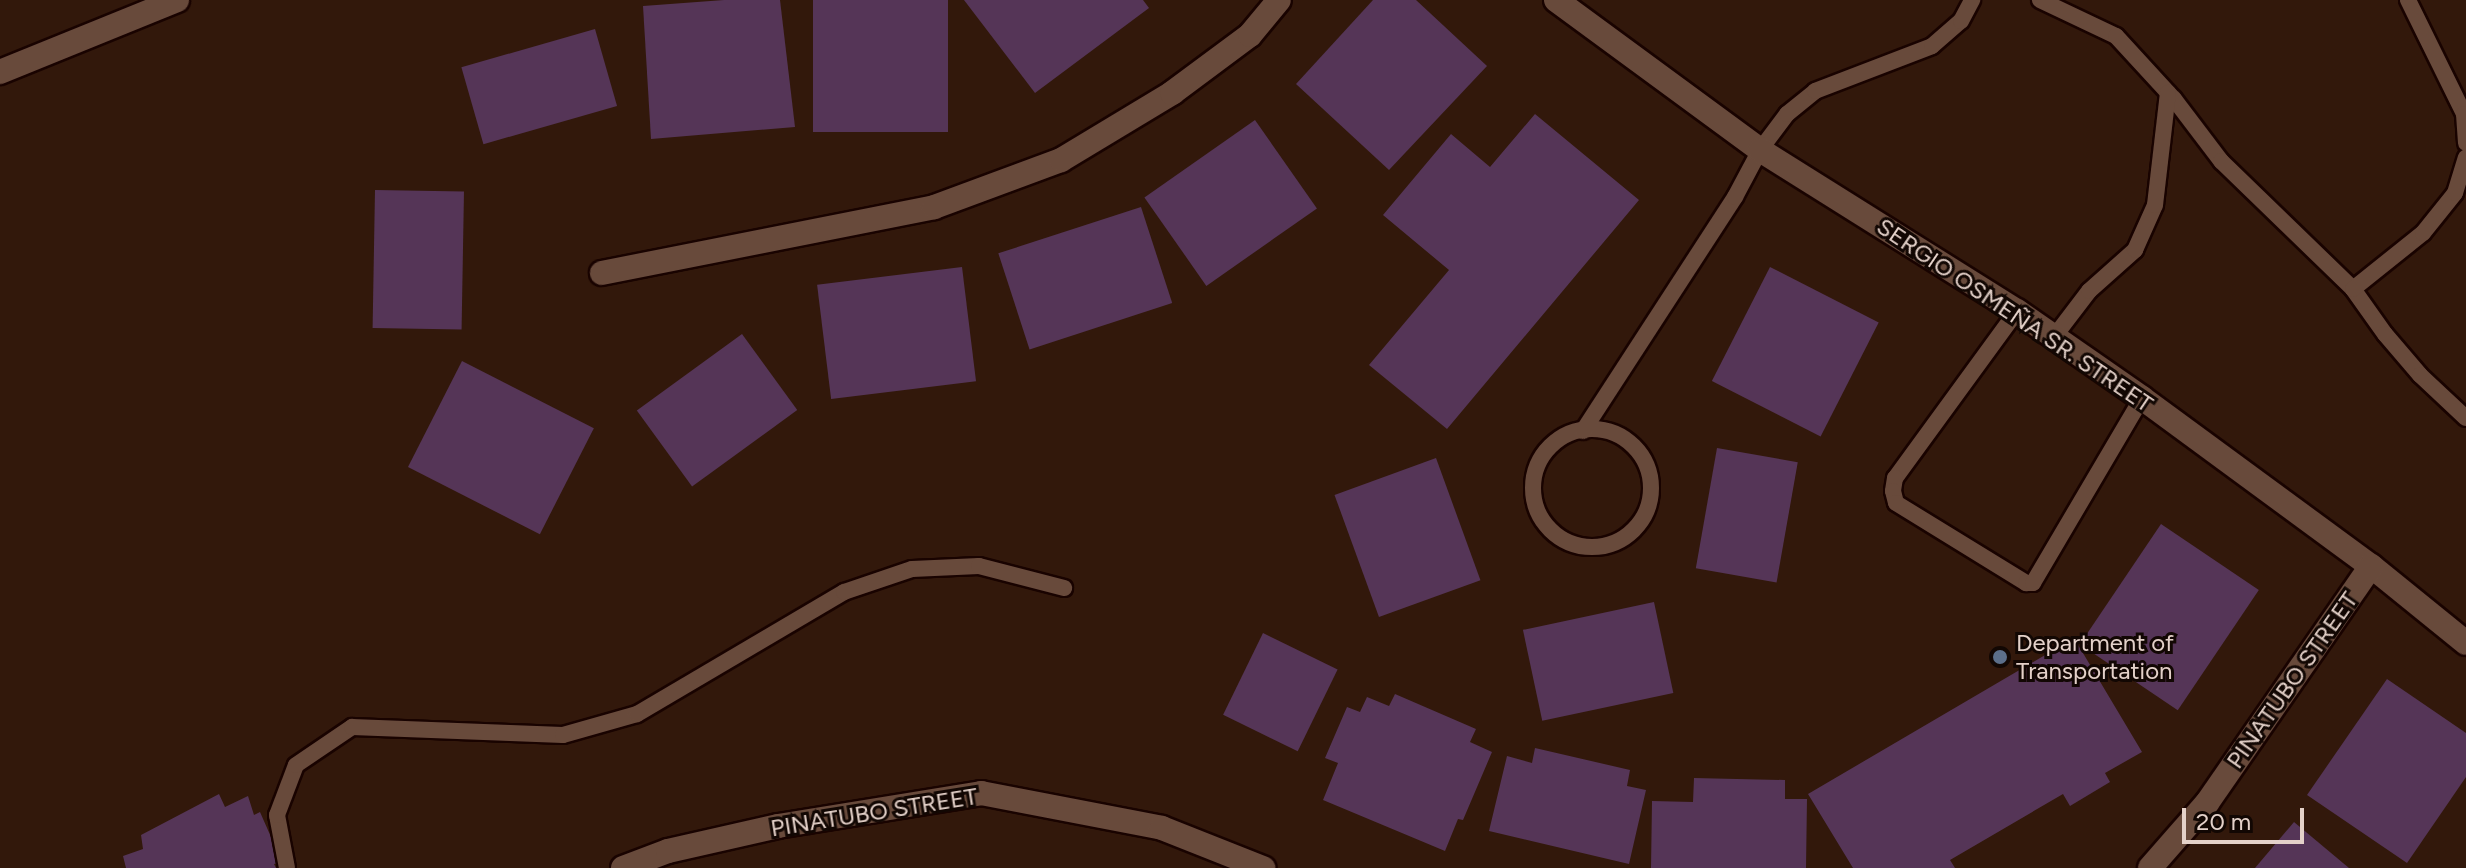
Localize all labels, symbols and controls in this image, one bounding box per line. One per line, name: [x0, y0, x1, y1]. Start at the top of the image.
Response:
street label: SERGIO OSMEÑA SR. STREET: [1871, 212, 2159, 418]
street label: PINATUBO STREET: [2220, 586, 2364, 774]
place label: Department of Transportation: [2016, 629, 2174, 685]
marker: Department of Transportation: [1991, 648, 2009, 666]
street label: PINATUBO STREET: [769, 781, 979, 843]
scale bar: [2186, 792, 2308, 842]
text: 20 m: [2196, 807, 2251, 836]

